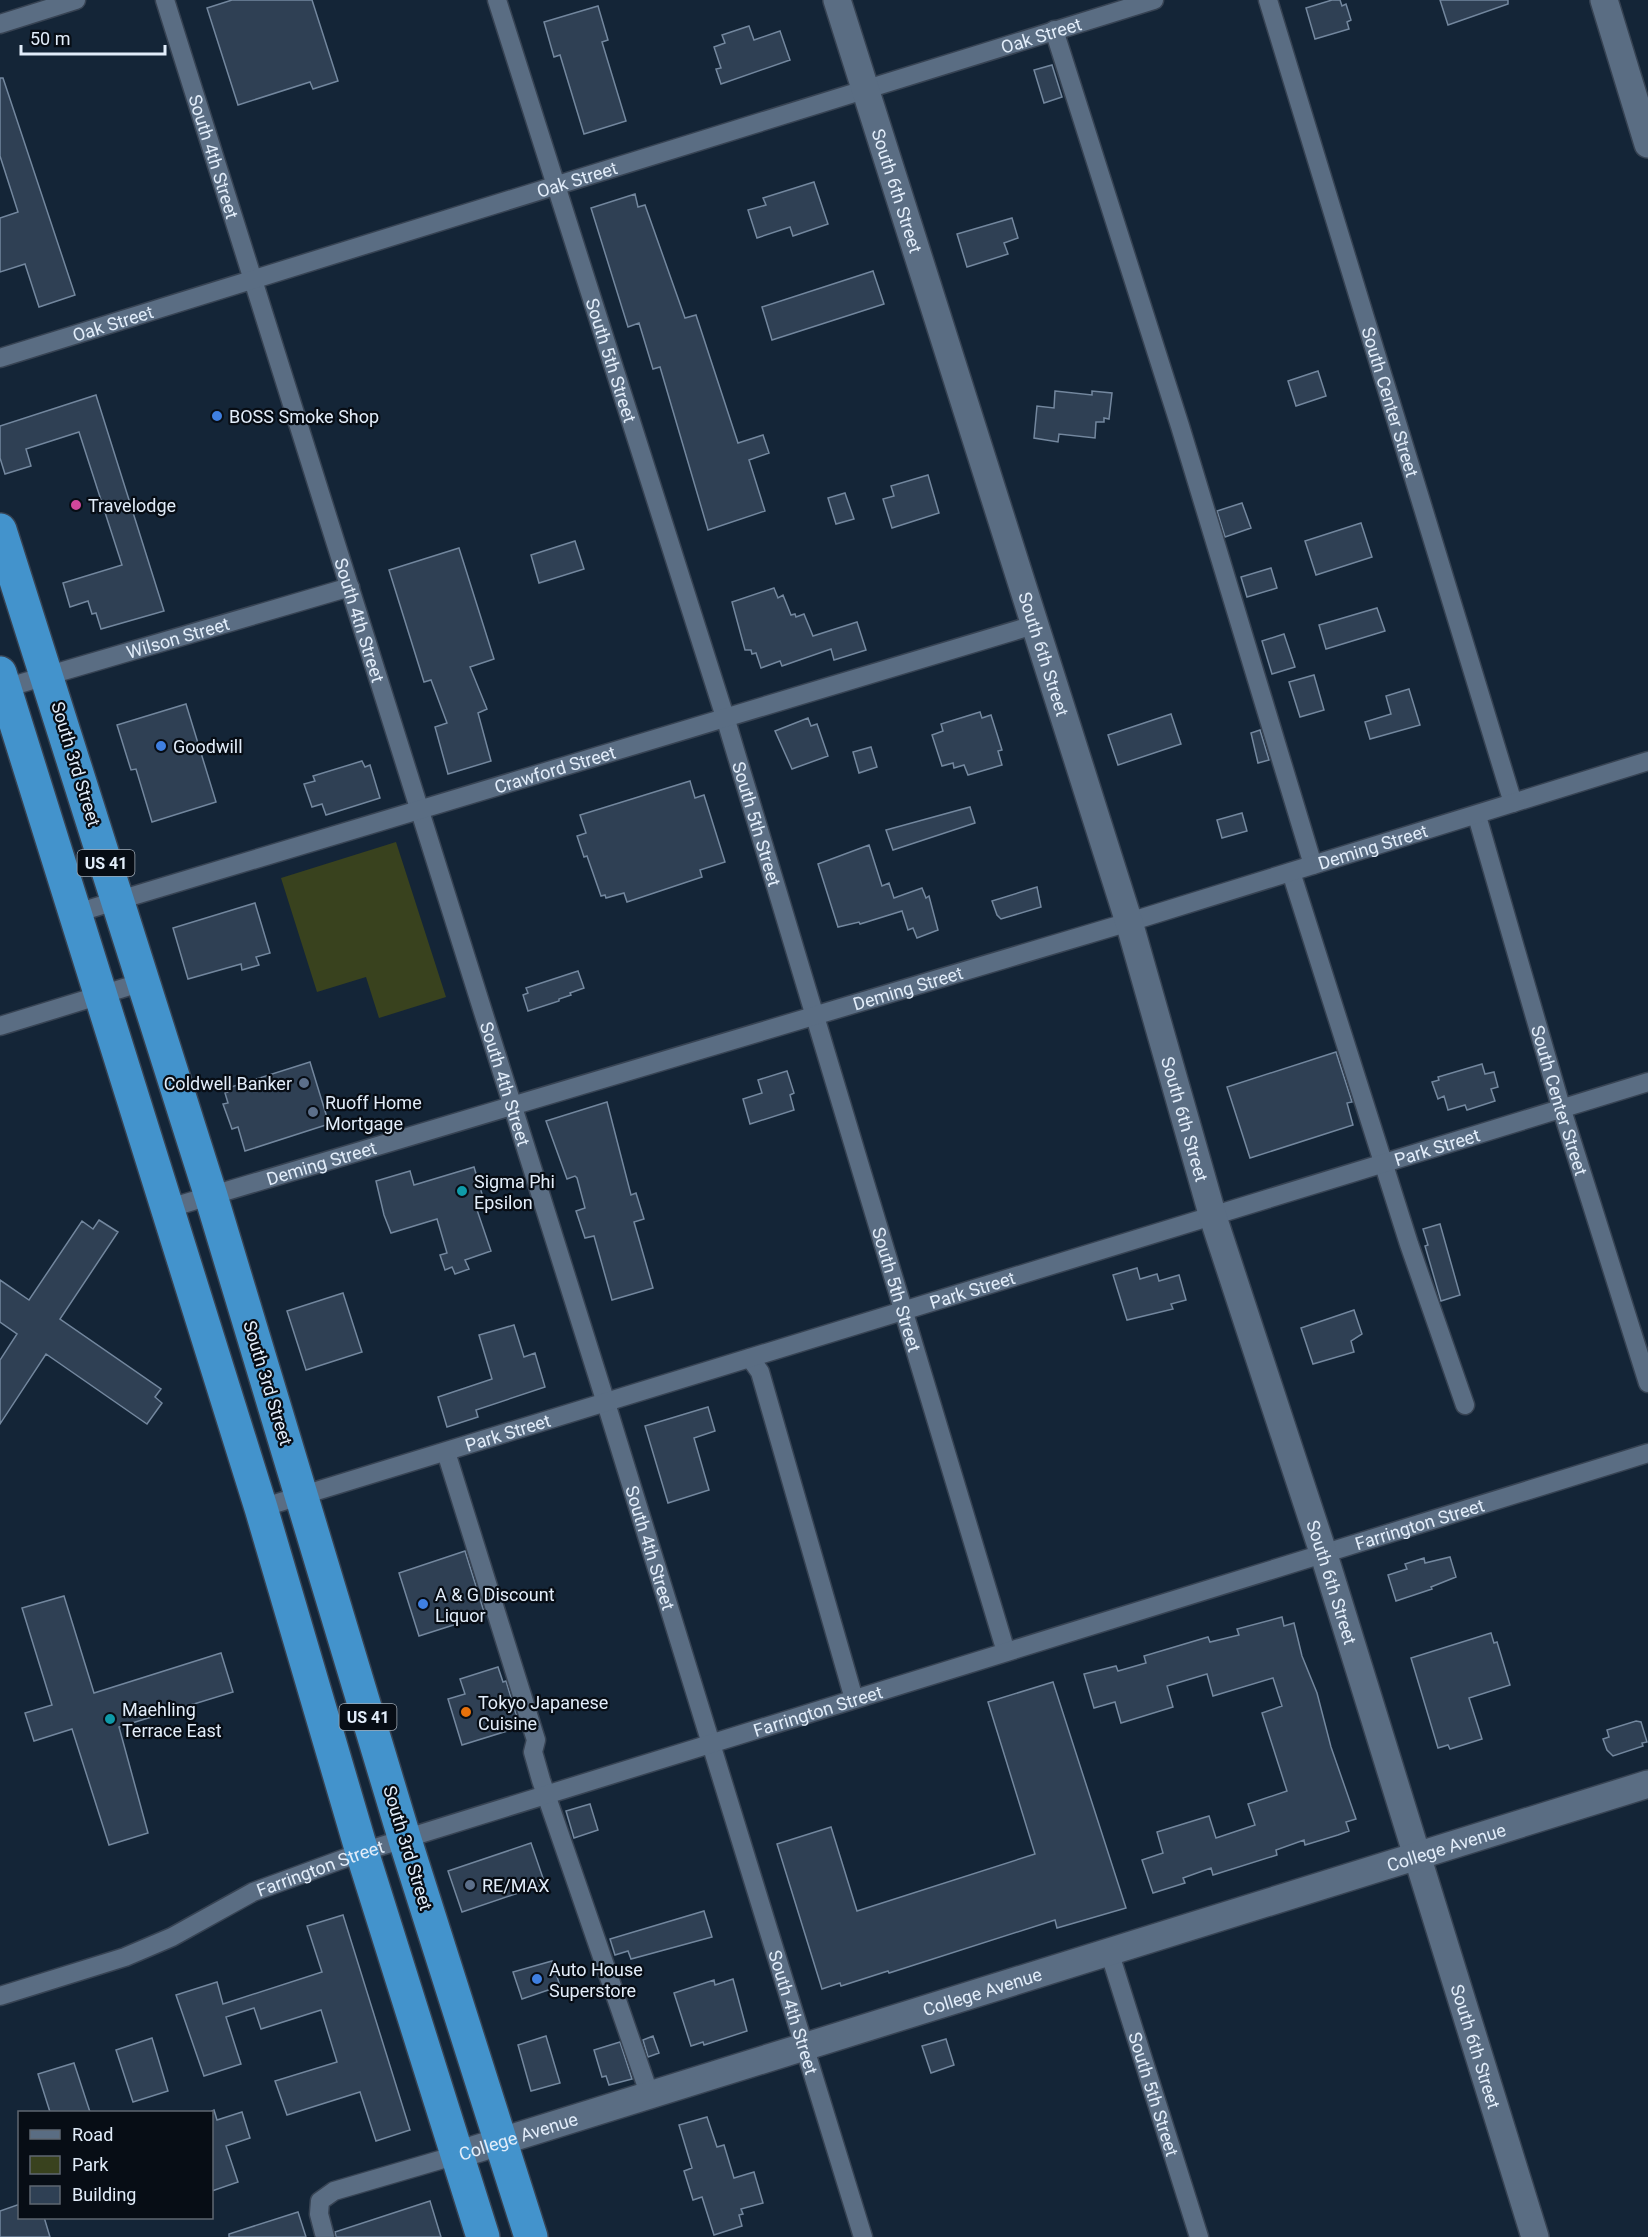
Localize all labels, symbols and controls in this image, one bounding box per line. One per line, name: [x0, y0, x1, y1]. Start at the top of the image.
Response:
street label: Oak Street: [998, 13, 1084, 57]
scale bar: [21, 18, 165, 56]
text: 50 m: [30, 28, 70, 49]
street label: South 4th Street: [185, 92, 244, 221]
street label: South 6th Street: [868, 126, 927, 255]
street label: Oak Street: [534, 157, 620, 201]
street label: South 5th Street: [582, 296, 641, 425]
street label: Oak Street: [70, 301, 156, 345]
street label: South Center Street: [1358, 324, 1423, 479]
place label: BOSS Smoke Shop: [229, 406, 379, 427]
marker: BOSS Smoke Shop: [210, 409, 224, 423]
place label: Travelodge: [88, 495, 176, 516]
marker: Travelodge: [69, 498, 83, 512]
street label: South 4th Street: [331, 555, 389, 685]
street label: South 6th Street: [1015, 589, 1074, 719]
street label: Wilson Street: [124, 612, 232, 662]
street label: South 3rd Street: [47, 699, 105, 829]
place label: Goodwill: [173, 736, 243, 757]
marker: Goodwill: [154, 739, 168, 753]
street label: Crawford Street: [492, 741, 618, 797]
street label: South 5th Street: [728, 759, 786, 889]
street label: Deming Street: [1315, 820, 1430, 873]
road number: US 41: [78, 850, 134, 876]
street label: Deming Street: [850, 962, 965, 1014]
street label: South 4th Street: [476, 1019, 535, 1149]
street label: South Center Street: [1527, 1023, 1592, 1178]
street label: South 6th Street: [1157, 1054, 1213, 1184]
place label: Coldwell Banker: [164, 1073, 292, 1094]
marker: Coldwell Banker: [297, 1076, 311, 1090]
place label: Ruoff Home Mortgage: [325, 1092, 422, 1134]
marker: Ruoff Home Mortgage: [306, 1105, 320, 1119]
street label: Park Street: [1392, 1124, 1482, 1170]
street label: Deming Street: [264, 1136, 379, 1189]
place label: Sigma Phi Epsilon: [474, 1171, 555, 1213]
marker: Sigma Phi Epsilon: [455, 1184, 469, 1198]
street label: South 5th Street: [868, 1225, 926, 1354]
street label: Park Street: [927, 1267, 1018, 1313]
street label: South 3rd Street: [239, 1318, 297, 1448]
street label: Park Street: [462, 1409, 553, 1455]
street label: South 4th Street: [622, 1483, 680, 1612]
street label: Farrington Street: [1352, 1494, 1487, 1554]
street label: South 6th Street: [1303, 1517, 1362, 1647]
place label: A & G Discount Liquor: [435, 1584, 555, 1626]
marker: A & G Discount Liquor: [416, 1597, 430, 1611]
street label: Farrington Street: [751, 1681, 885, 1740]
place label: Tokyo Japanese Cuisine: [478, 1692, 608, 1734]
place label: Maehling Terrace East: [122, 1699, 222, 1741]
road number: US 41: [340, 1704, 397, 1730]
marker: Tokyo Japanese Cuisine: [459, 1705, 473, 1719]
marker: Maehling Terrace East: [103, 1712, 117, 1726]
street label: South 3rd Street: [379, 1783, 437, 1913]
street label: College Avenue: [1384, 1819, 1508, 1875]
street label: Farrington Street: [253, 1835, 386, 1900]
place label: RE/MAX: [482, 1875, 550, 1896]
marker: RE/MAX: [463, 1878, 477, 1892]
street label: South 4th Street: [765, 1947, 823, 2077]
place label: Auto House Superstore: [549, 1959, 643, 2001]
street label: College Avenue: [920, 1963, 1044, 2020]
marker: Auto House Superstore: [530, 1972, 544, 1986]
street label: South 6th Street: [1447, 1982, 1505, 2111]
street label: South 5th Street: [1125, 2029, 1183, 2159]
street label: College Avenue: [456, 2108, 580, 2164]
legend: [18, 2111, 213, 2219]
text: Road: [72, 2124, 113, 2145]
text: Park: [72, 2154, 109, 2175]
text: Building: [72, 2184, 136, 2205]

